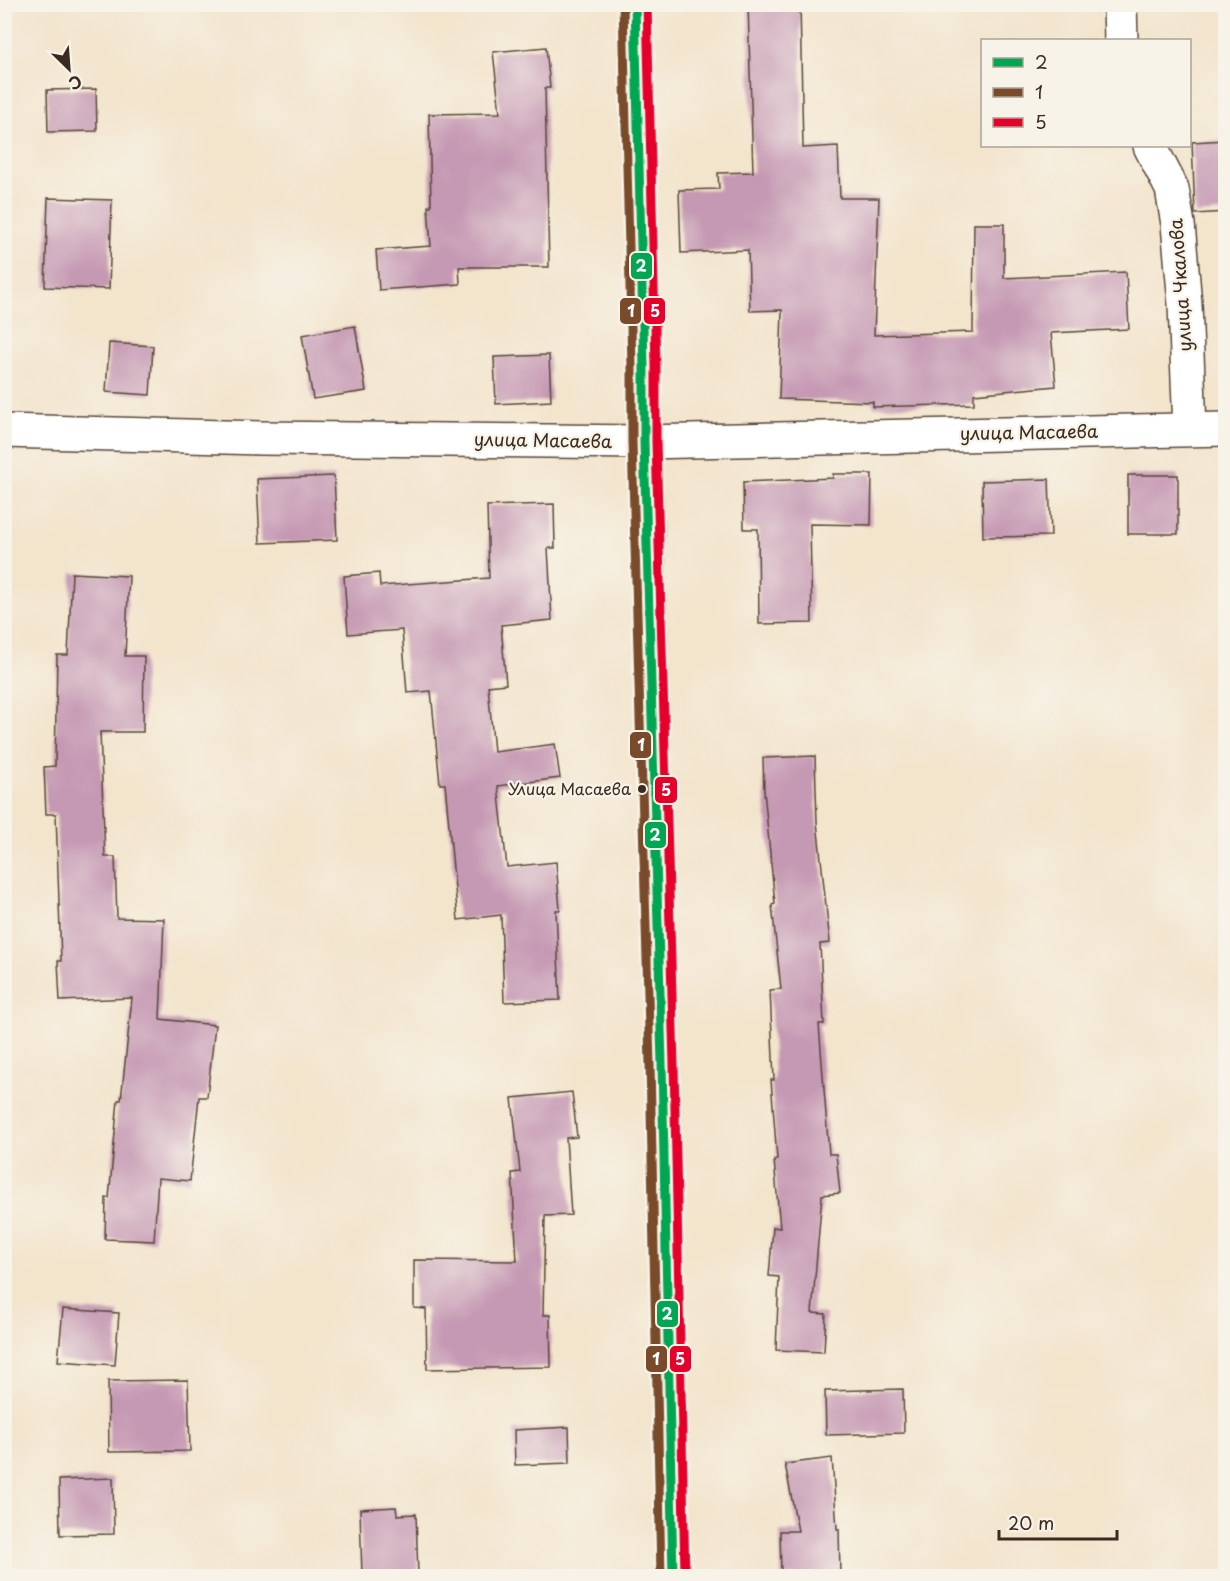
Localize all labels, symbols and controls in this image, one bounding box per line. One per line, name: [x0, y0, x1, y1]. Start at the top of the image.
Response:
north arrow: [39, 39, 99, 99]
legend: [981, 39, 1191, 147]
text: 2: [1035, 48, 1048, 75]
text: С: [65, 70, 86, 97]
text: 1: [1035, 78, 1043, 105]
text: 5: [1035, 108, 1047, 135]
street label: улица Чкалова: [1161, 217, 1198, 353]
line badge: 2: [630, 252, 653, 280]
text: 2: [635, 253, 647, 277]
line badge: 1: [619, 297, 642, 325]
line badge: 5: [643, 297, 666, 325]
text: 1: [627, 298, 635, 322]
text: 5: [650, 298, 660, 322]
street label: улица Масаева: [960, 417, 1099, 446]
street label: улица Масаева: [474, 425, 613, 454]
line badge: 1: [629, 731, 652, 759]
text: 1: [637, 732, 645, 756]
place label: Улица Масаева: [508, 776, 631, 800]
line badge: 5: [654, 776, 678, 804]
text: 5: [661, 777, 671, 801]
marker: Улица Масаева: [636, 783, 648, 795]
line badge: 2: [644, 821, 667, 849]
text: 2: [649, 822, 661, 846]
line badge: 2: [656, 1300, 679, 1328]
text: 2: [661, 1301, 673, 1325]
line badge: 1: [645, 1345, 668, 1373]
line badge: 5: [669, 1345, 692, 1373]
text: 1: [652, 1346, 660, 1370]
text: 5: [675, 1346, 685, 1370]
scale bar: [999, 1503, 1118, 1541]
text: 20 m: [1008, 1509, 1054, 1536]

